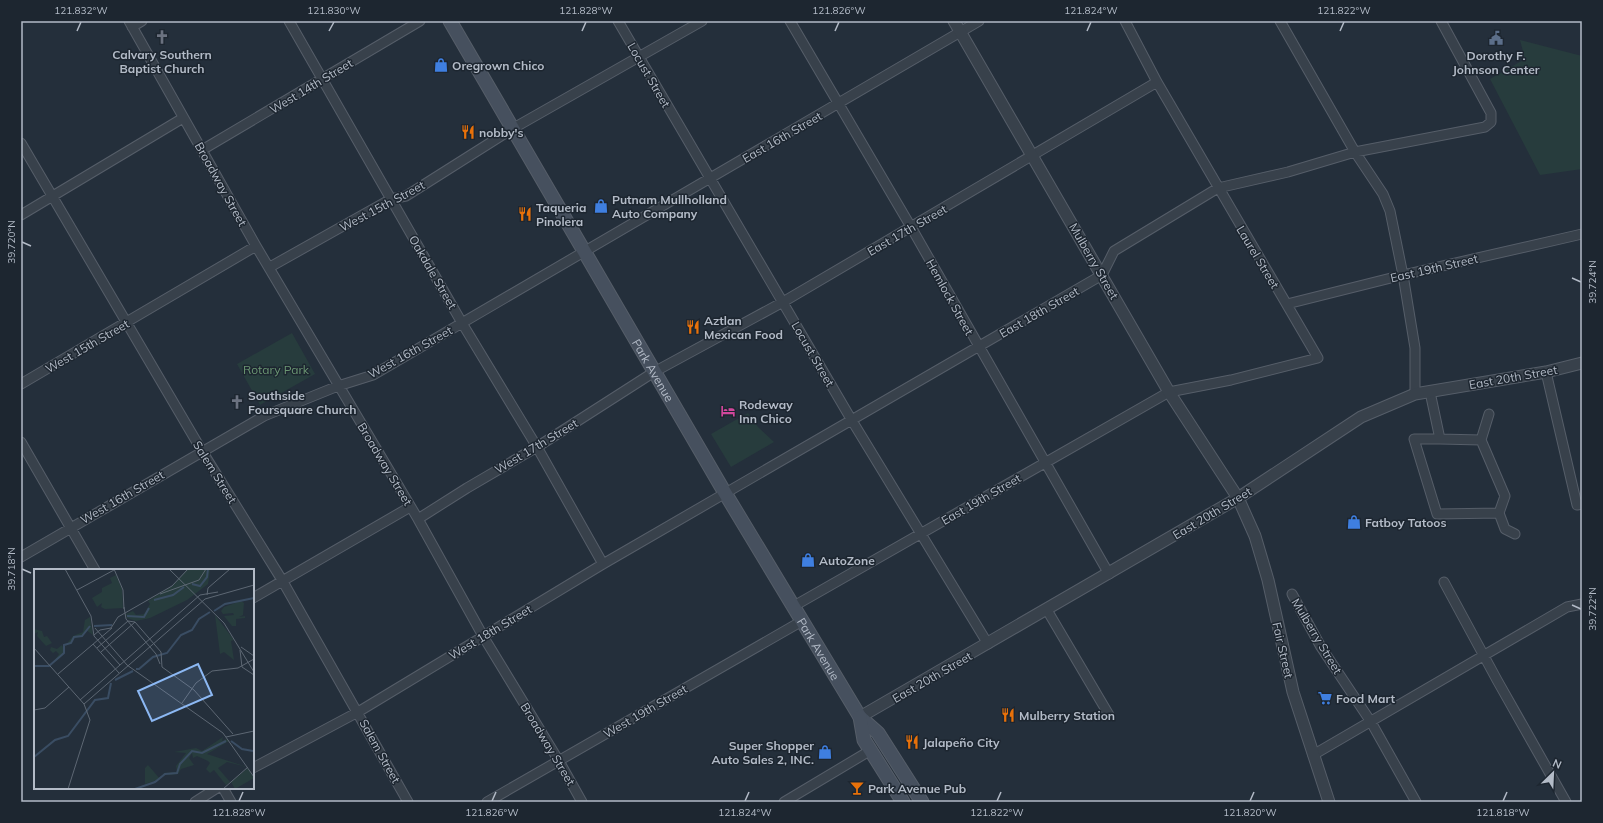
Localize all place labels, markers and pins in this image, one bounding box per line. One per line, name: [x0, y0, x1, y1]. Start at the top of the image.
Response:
church icon: Calvary Southern Baptist Church: [154, 29, 170, 45]
public building icon: Dorothy F. Johnson Center: [1488, 30, 1504, 46]
place label: Calvary Southern Baptist Church: [112, 47, 212, 76]
place label: Dorothy F. Johnson Center: [1453, 48, 1540, 77]
shop icon: Oregrown Chico: [433, 57, 449, 73]
place label: Oregrown Chico: [452, 58, 544, 73]
restaurant icon: nobby's: [460, 124, 476, 140]
place label: nobby's: [479, 125, 524, 140]
place label: Putnam Mullholland Auto Company: [612, 192, 727, 221]
shop icon: Putnam Mullholland Auto Company: [593, 198, 609, 214]
place label: Taqueria Pinolera: [536, 200, 586, 229]
restaurant icon: Taqueria Pinolera: [517, 206, 533, 222]
place label: Aztlan Mexican Food: [704, 313, 783, 342]
restaurant icon: Aztlan Mexican Food: [685, 319, 701, 335]
place label: Southside Foursquare Church: [248, 388, 357, 417]
church icon: Southside Foursquare Church: [229, 394, 245, 410]
place label: Rodeway Inn Chico: [739, 397, 793, 426]
hotel icon: Rodeway Inn Chico: [720, 403, 736, 419]
shop icon: Fatboy Tatoos: [1346, 514, 1362, 530]
place label: Fatboy Tatoos: [1365, 515, 1446, 530]
shop icon: AutoZone: [800, 552, 816, 568]
place label: AutoZone: [819, 553, 875, 568]
supermarket icon: Food Mart: [1317, 690, 1333, 706]
place label: Food Mart: [1336, 691, 1396, 706]
restaurant icon: Mulberry Station: [1000, 707, 1016, 723]
place label: Mulberry Station: [1019, 708, 1115, 723]
restaurant icon: Jalapeño City: [904, 734, 920, 750]
place label: Jalapeño City: [923, 735, 1000, 750]
place label: Super Shopper Auto Sales 2, INC.: [712, 738, 814, 767]
shop icon: Super Shopper Auto Sales 2, INC.: [817, 744, 833, 760]
bar icon: Park Avenue Pub: [849, 780, 865, 796]
place label: Park Avenue Pub: [868, 781, 966, 796]

